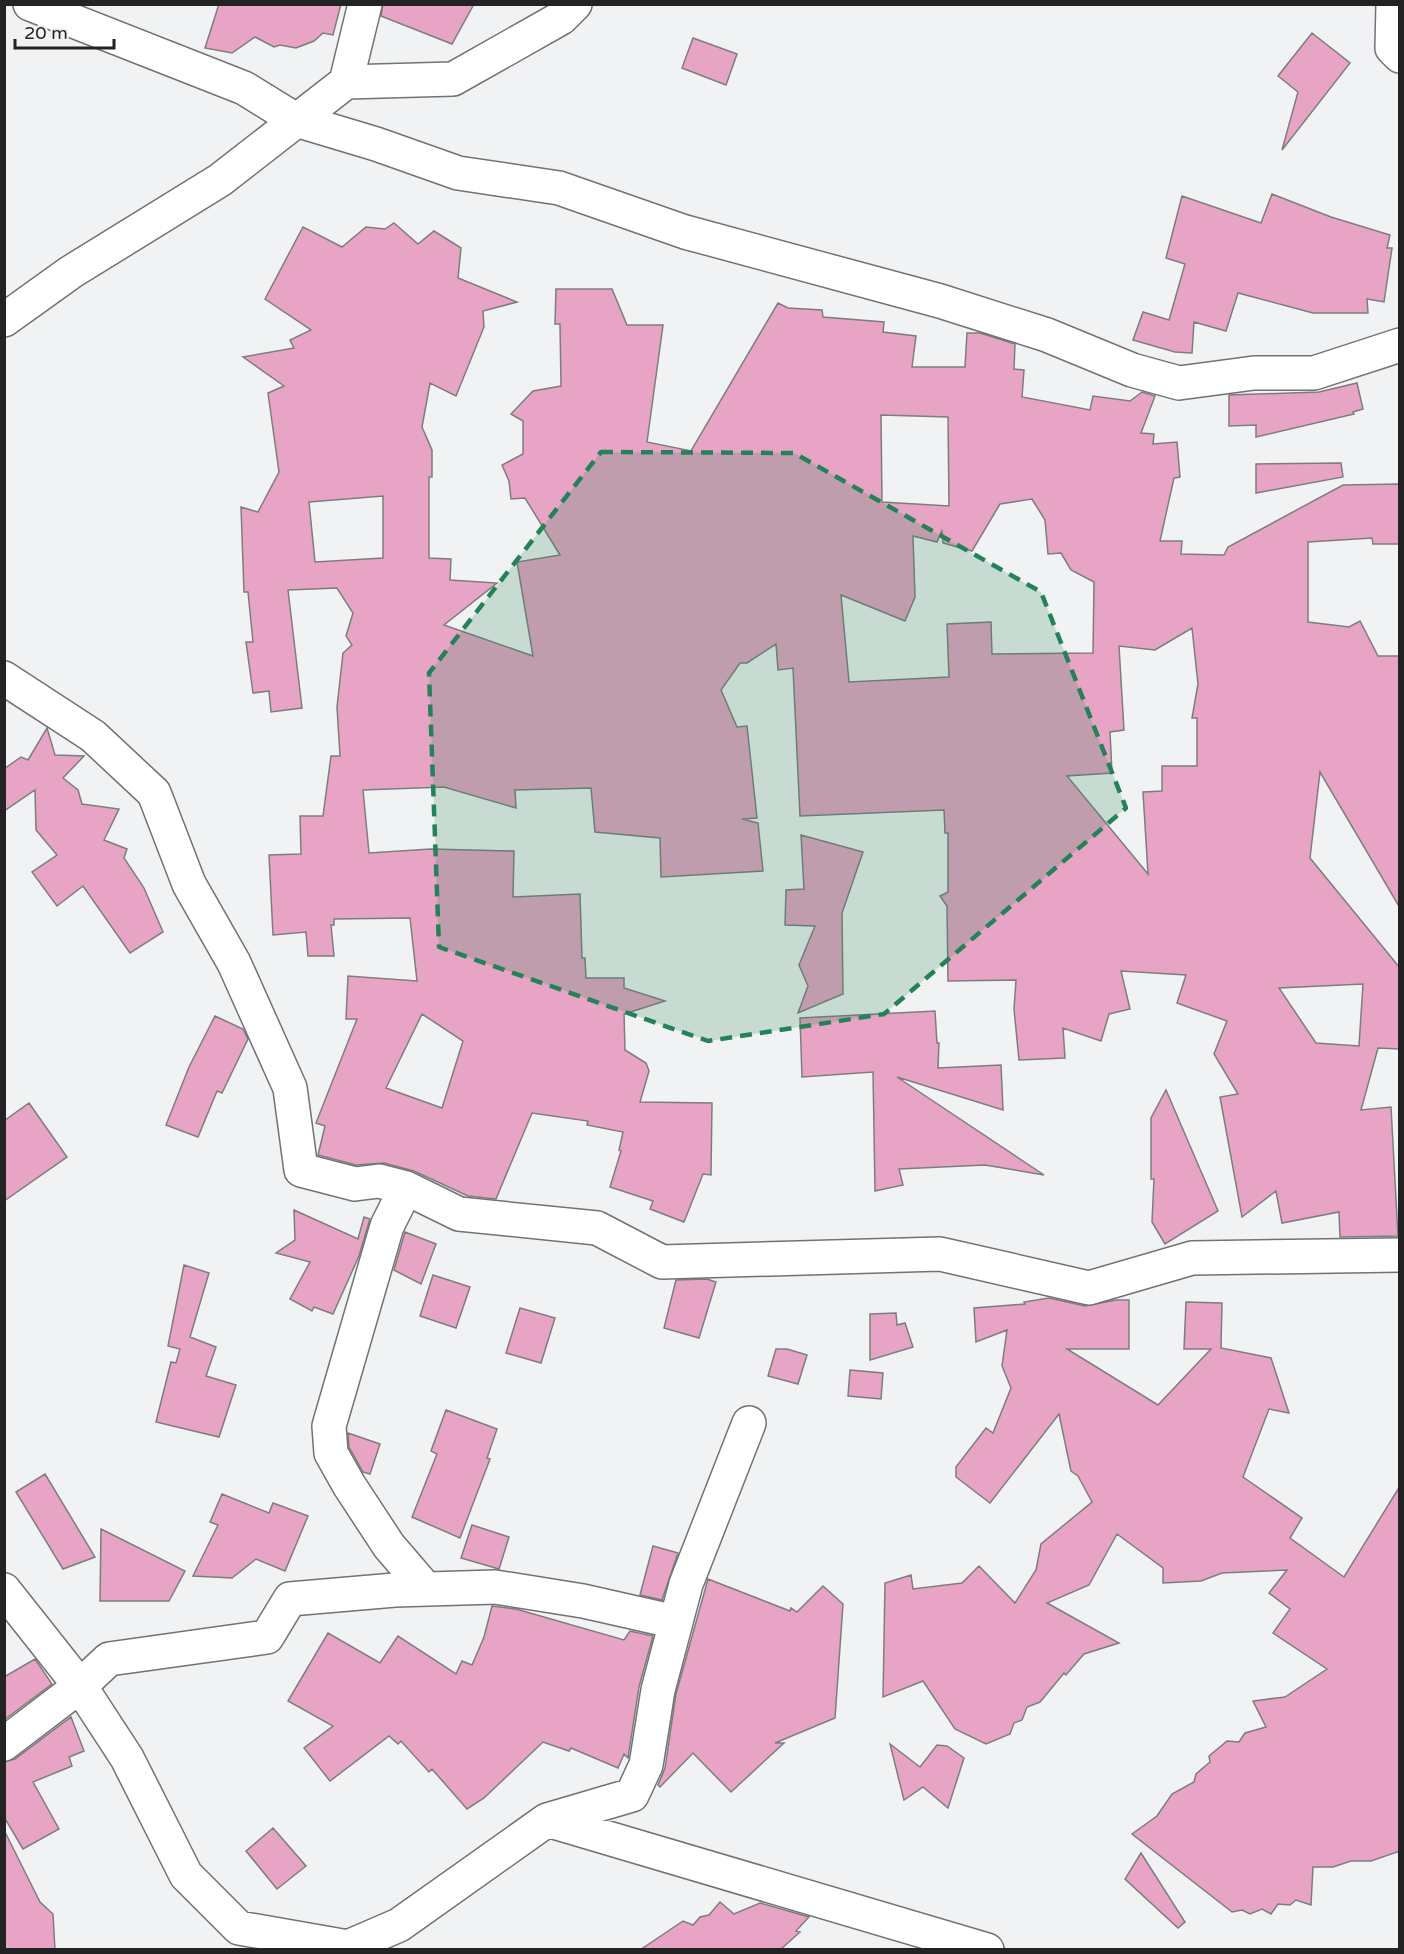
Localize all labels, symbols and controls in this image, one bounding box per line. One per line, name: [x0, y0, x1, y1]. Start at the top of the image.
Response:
scale bar: [15, 12, 114, 50]
text: 20 m: [24, 22, 68, 44]

